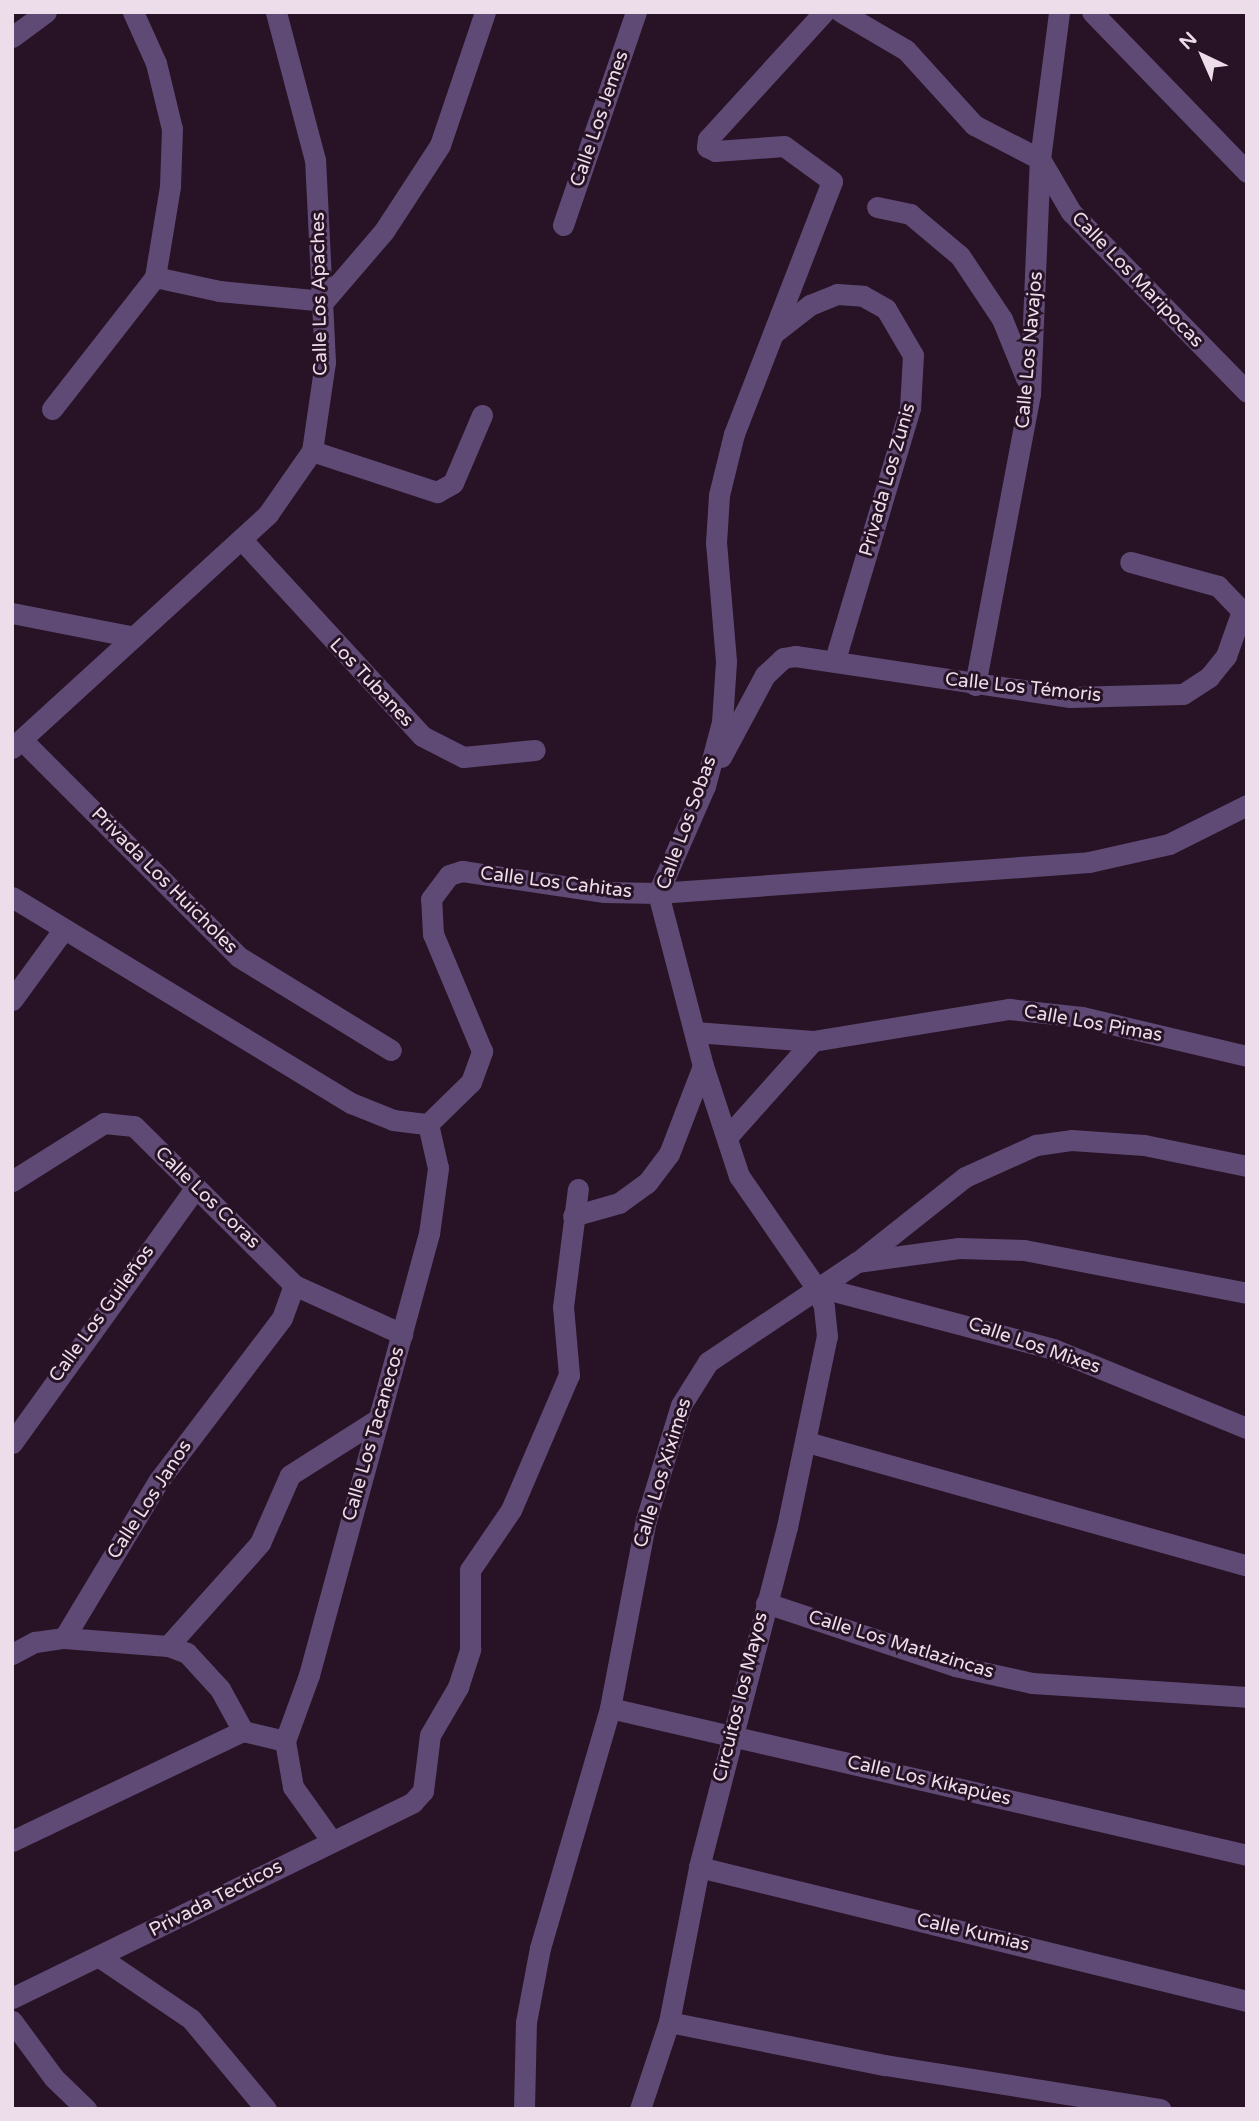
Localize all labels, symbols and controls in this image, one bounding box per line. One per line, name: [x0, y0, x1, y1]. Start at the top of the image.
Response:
north arrow: [1168, 21, 1238, 91]
text: N: [1175, 28, 1202, 54]
street label: Calle Los Jemes: [566, 48, 634, 190]
street label: Calle Los Maripocas: [1066, 207, 1208, 353]
street label: Calle Los Apaches: [307, 212, 333, 376]
street label: Calle Los Navajos: [1012, 271, 1048, 429]
street label: Privada Los Zunis: [855, 401, 921, 559]
street label: Los Tubanes: [324, 634, 418, 732]
street label: Calle Los Témoris: [944, 668, 1102, 708]
street label: Calle Los Sobas: [652, 753, 722, 893]
street label: Privada Los Huicholes: [86, 803, 242, 959]
street label: Calle Los Cahitas: [479, 862, 633, 904]
street label: Calle Los Pimas: [1022, 1001, 1164, 1047]
street label: Calle Los Coras: [150, 1142, 264, 1254]
street label: Calle Los Guileños: [45, 1241, 159, 1387]
street label: Calle Los Mixes: [965, 1313, 1103, 1379]
street label: Calle Los Tacanecos: [338, 1344, 410, 1524]
street label: Calle Los Xiximes: [629, 1395, 697, 1551]
street label: Calle Los Janos: [103, 1436, 197, 1564]
street label: Calle Los Matlazincas: [806, 1606, 996, 1684]
street label: Circuitos los Mayos: [709, 1610, 773, 1784]
street label: Calle Los Kikapúes: [845, 1751, 1013, 1811]
street label: Privada Tecticos: [145, 1856, 287, 1942]
street label: Calle Kumias: [914, 1909, 1032, 1957]

